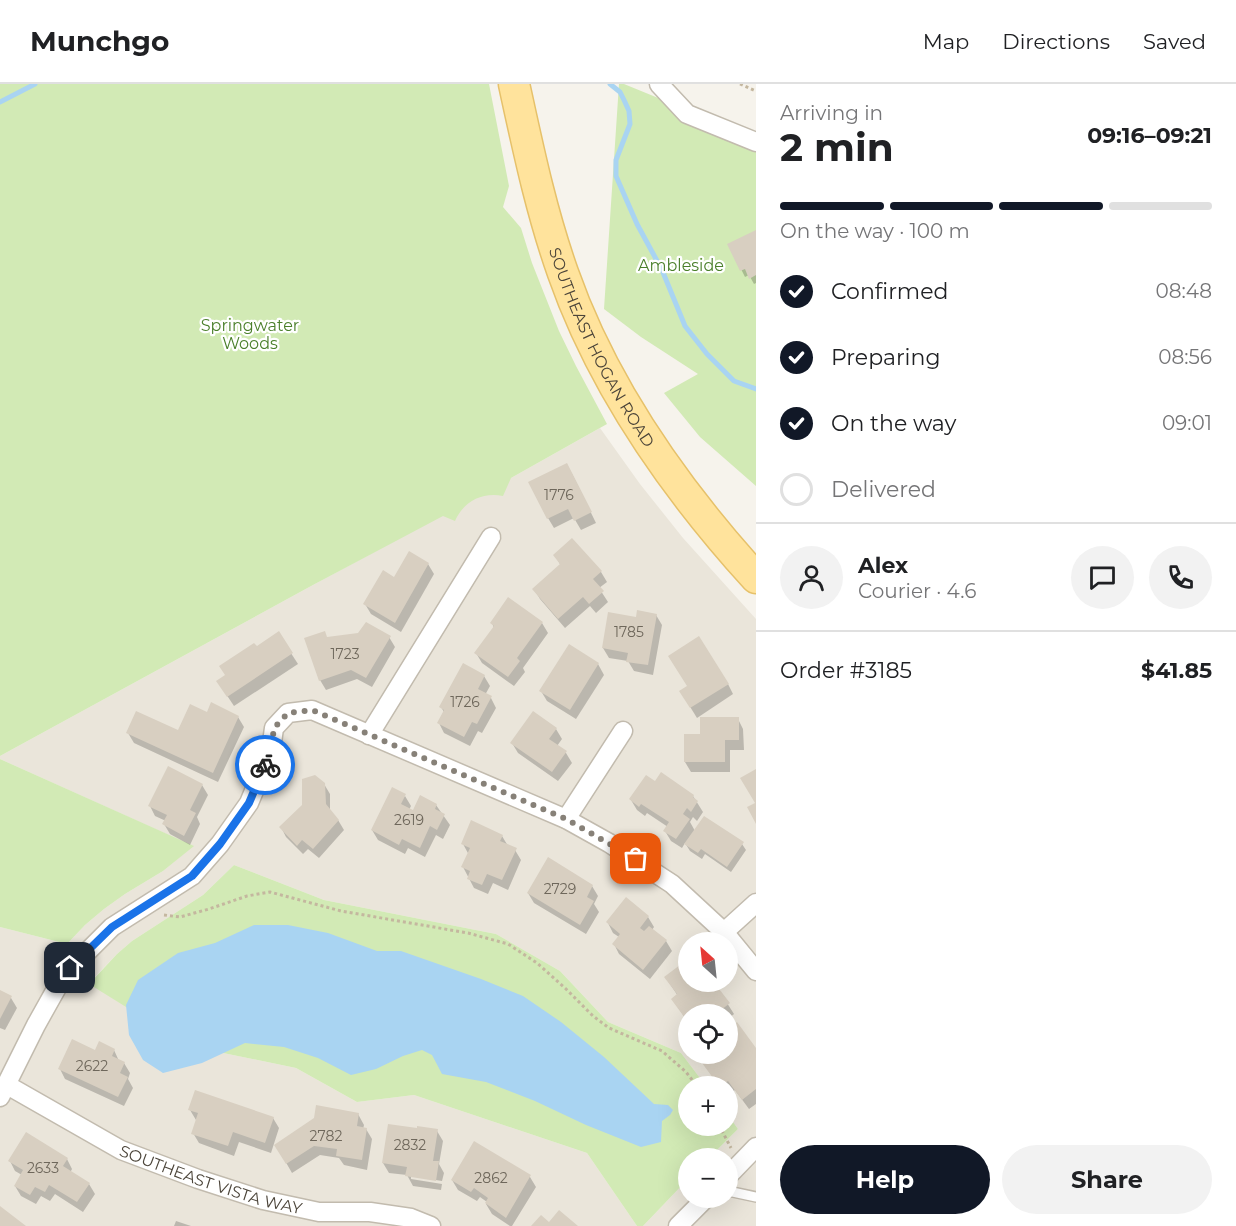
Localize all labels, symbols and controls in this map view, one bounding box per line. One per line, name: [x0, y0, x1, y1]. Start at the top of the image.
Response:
text: Munchgo: [30, 24, 169, 58]
text: Map: [923, 29, 969, 54]
text: Directions: [1002, 29, 1110, 54]
text: Saved: [1143, 29, 1206, 54]
text: Arriving in: [780, 101, 883, 125]
text: 09:16–09:21: [1087, 122, 1212, 149]
text: 2 min: [780, 123, 894, 171]
text: On the way · 100 m: [780, 219, 970, 243]
street label: SOUTHEAST HOGAN ROAD: [546, 245, 659, 450]
park label: Ambleside: [638, 256, 724, 275]
icon: check: [780, 275, 813, 308]
text: Confirmed: [831, 278, 948, 305]
text: 08:48: [1156, 279, 1212, 303]
park label: Springwater Woods: [201, 316, 299, 353]
icon: check: [780, 341, 813, 374]
text: Preparing: [831, 344, 940, 371]
text: 08:56: [1158, 345, 1212, 369]
icon: check: [780, 407, 813, 440]
text: On the way: [831, 410, 956, 437]
text: 09:01: [1162, 411, 1212, 435]
text: Delivered: [831, 476, 936, 503]
house number: 1776: [544, 486, 574, 504]
button: person: [780, 546, 843, 609]
button: chat: [1071, 546, 1134, 609]
button: phone: [1149, 546, 1212, 609]
text: Alex: [858, 552, 908, 579]
text: Courier · 4.6: [858, 579, 976, 603]
house number: 1785: [614, 623, 644, 641]
house number: 1723: [330, 645, 360, 663]
text: Order #3185: [780, 657, 912, 684]
text: $41.85: [1141, 657, 1212, 684]
house number: 1726: [450, 693, 480, 711]
courier: [235, 735, 295, 795]
icon: bike: [249, 749, 282, 782]
house number: 2619: [394, 811, 424, 829]
pin: [610, 833, 661, 884]
icon: bag: [619, 842, 652, 875]
house number: 2729: [544, 880, 576, 898]
north arrow: [678, 932, 738, 992]
map controls: [678, 932, 738, 1208]
pin: [44, 942, 95, 993]
icon: home: [53, 951, 86, 984]
button: locate: [678, 1004, 738, 1064]
house number: 2622: [76, 1057, 108, 1075]
button: +: [678, 1076, 738, 1136]
house number: 2782: [310, 1127, 342, 1145]
house number: 2832: [394, 1136, 426, 1154]
street label: SOUTHEAST VISTA WAY: [117, 1141, 305, 1218]
button: Help: [780, 1145, 990, 1214]
button: Share: [1002, 1145, 1212, 1214]
button: −: [678, 1148, 738, 1208]
house number: 2633: [27, 1159, 59, 1177]
house number: 2862: [474, 1169, 508, 1187]

